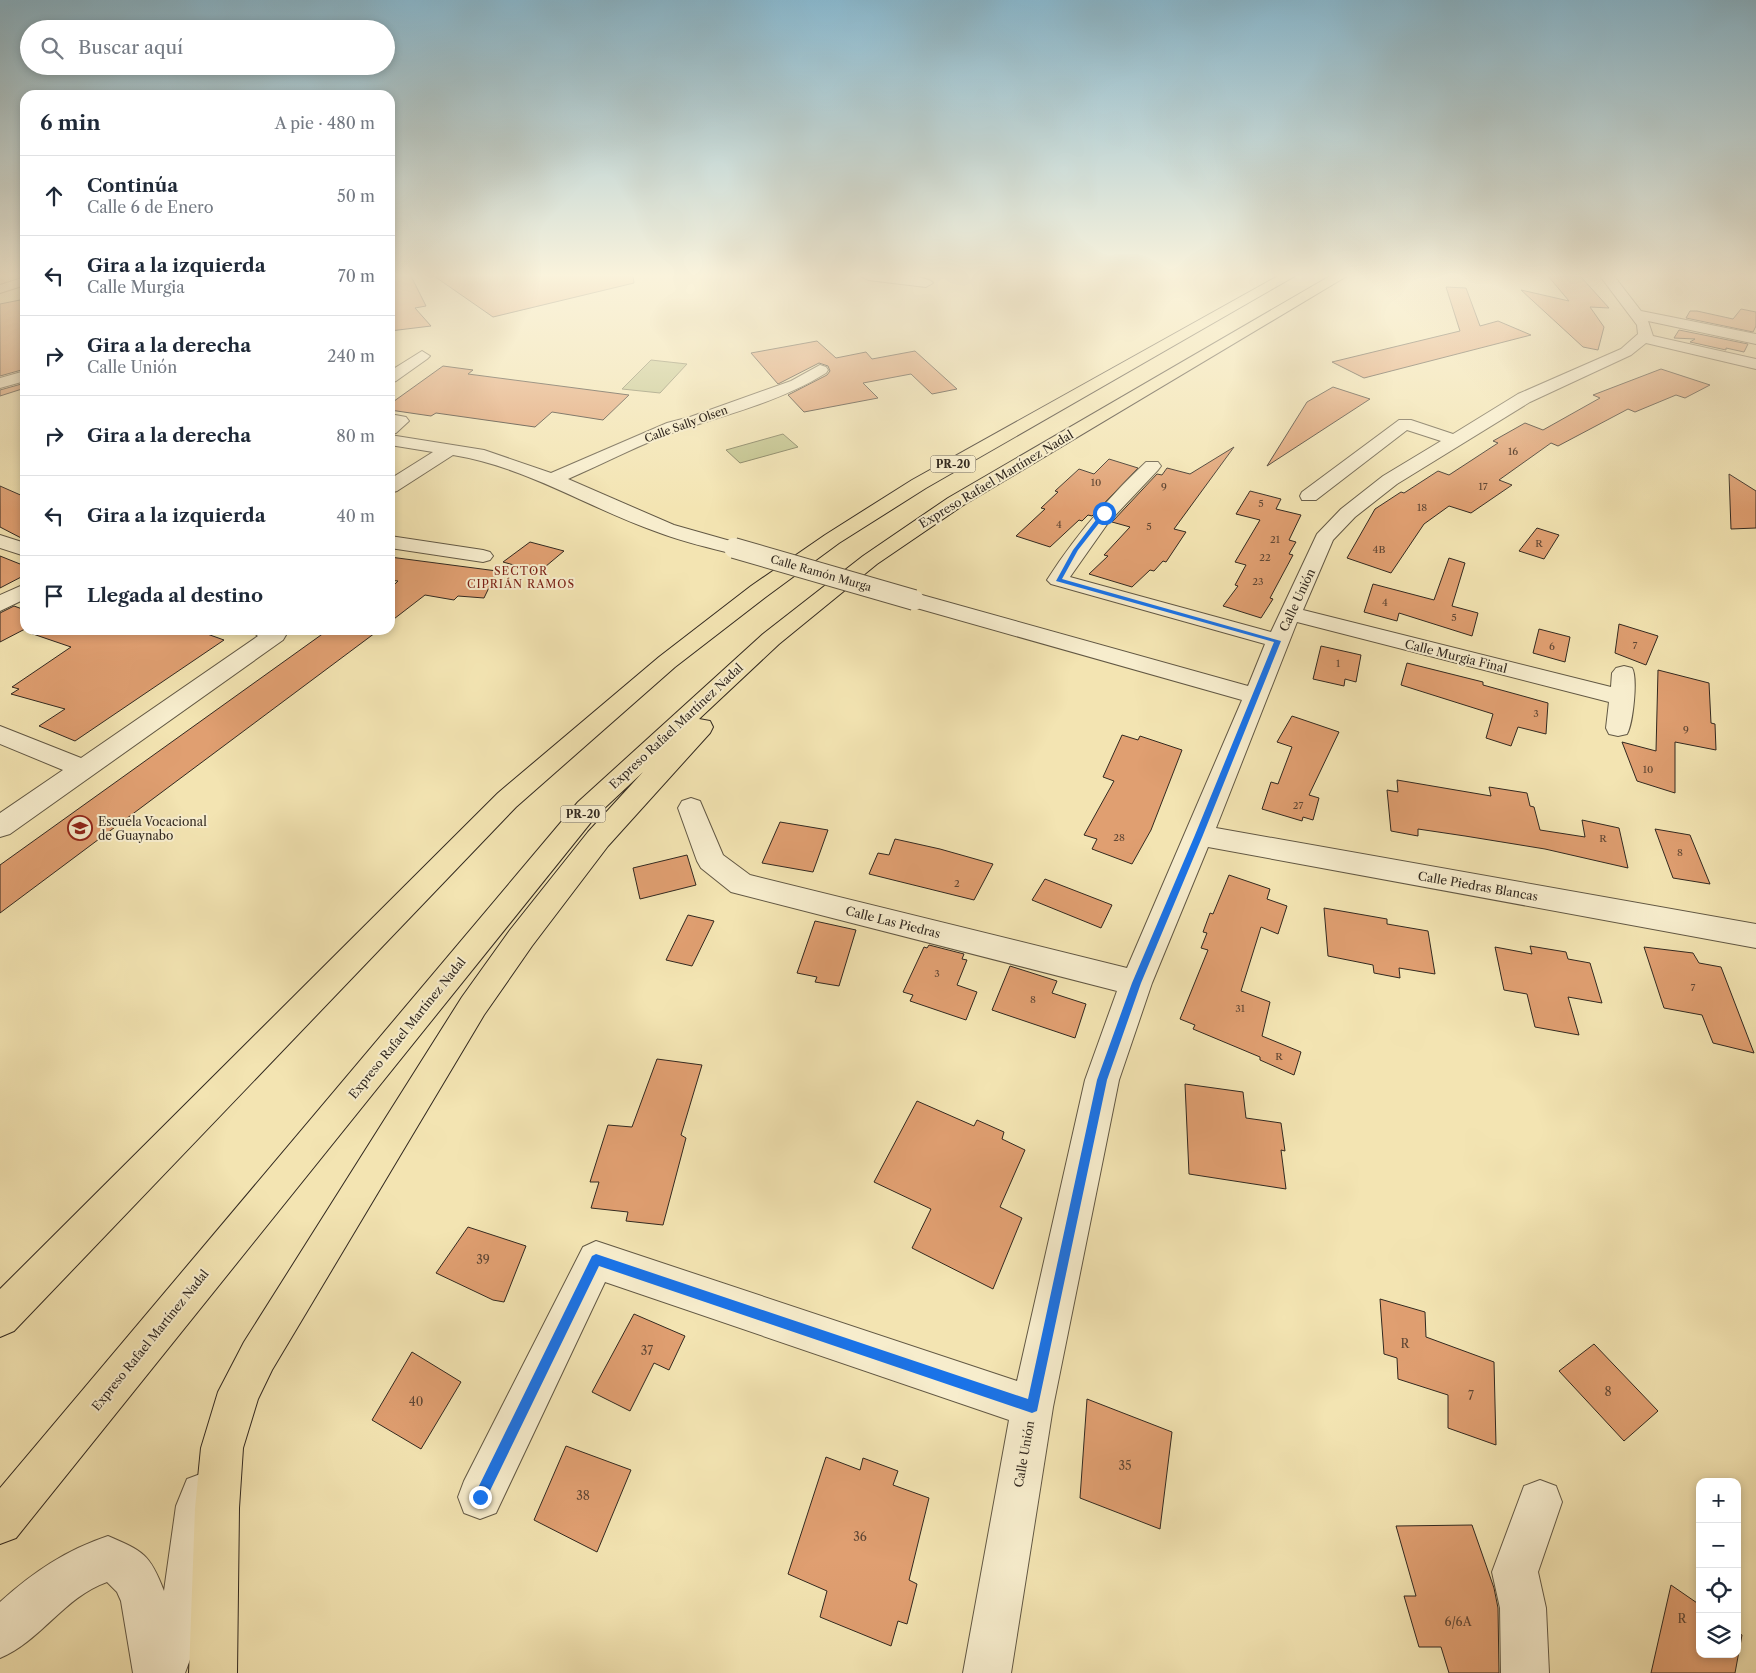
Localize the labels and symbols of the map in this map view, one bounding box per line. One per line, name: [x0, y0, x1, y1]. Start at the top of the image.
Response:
street label: Calle Sally Olsen: [642, 402, 730, 446]
street label: Expreso Rafael Martínez Nadal: [916, 427, 1076, 531]
house number: 16: [1508, 445, 1518, 458]
road number: PR-20: [930, 456, 976, 472]
house number: 10: [1091, 476, 1101, 489]
house number: 9: [1161, 480, 1167, 493]
house number: 17: [1478, 480, 1488, 493]
house number: 5: [1258, 497, 1264, 510]
house number: 18: [1417, 501, 1427, 514]
route start: [1093, 502, 1116, 525]
house number: 4: [1056, 518, 1062, 531]
house number: 5: [1146, 520, 1152, 533]
house number: 21: [1270, 533, 1281, 546]
house number: R: [1535, 537, 1543, 550]
house number: 4B: [1373, 543, 1385, 556]
house number: 22: [1259, 551, 1271, 564]
street label: Calle Ramón Murga: [769, 552, 873, 594]
district label: SECTOR CIPRIÁN RAMOS: [467, 564, 575, 591]
street label: Calle Unión: [1276, 566, 1318, 634]
house number: 23: [1252, 575, 1264, 588]
house number: 4: [1382, 596, 1388, 609]
house number: 5: [1451, 611, 1457, 624]
street label: Calle Murgia Final: [1403, 636, 1509, 676]
house number: 7: [1633, 639, 1638, 652]
house number: 6: [1549, 640, 1555, 653]
house number: 1: [1336, 657, 1341, 670]
street label: Expreso Rafael Martínez Nadal: [606, 660, 746, 792]
house number: 3: [1533, 707, 1539, 720]
house number: 9: [1683, 723, 1689, 736]
house number: 10: [1643, 763, 1653, 776]
house number: 27: [1293, 799, 1303, 812]
road number: PR-20: [560, 806, 606, 822]
place label: Escuela Vocacional de Guaynabo: [98, 814, 207, 843]
school or university icon: Escuela Vocacional de Guaynabo: [67, 815, 93, 841]
house number: 28: [1113, 831, 1125, 844]
house number: R: [1599, 832, 1607, 845]
house number: 8: [1677, 846, 1683, 859]
street label: Calle Piedras Blancas: [1417, 868, 1539, 904]
house number: 2: [954, 877, 960, 890]
street label: Calle Las Piedras: [844, 903, 942, 941]
street label: Expreso Rafael Martínez Nadal: [345, 954, 469, 1102]
house number: 3: [934, 967, 940, 980]
house number: 7: [1691, 981, 1696, 994]
house number: 8: [1030, 993, 1036, 1006]
house number: 31: [1235, 1002, 1246, 1015]
house number: R: [1275, 1050, 1283, 1063]
house number: 39: [476, 1252, 490, 1267]
street label: Expreso Rafael Martínez Nadal: [88, 1266, 212, 1414]
house number: R: [1401, 1336, 1411, 1351]
house number: 37: [641, 1343, 653, 1358]
house number: 8: [1604, 1384, 1612, 1399]
house number: 7: [1468, 1388, 1474, 1403]
house number: 40: [409, 1394, 423, 1409]
street label: Calle Unión: [1011, 1419, 1037, 1489]
house number: 35: [1118, 1458, 1132, 1473]
route end: [469, 1486, 492, 1509]
house number: 38: [576, 1488, 590, 1503]
house number: 36: [853, 1529, 867, 1544]
house number: R: [1678, 1611, 1688, 1626]
house number: 6/6A: [1444, 1614, 1473, 1629]

